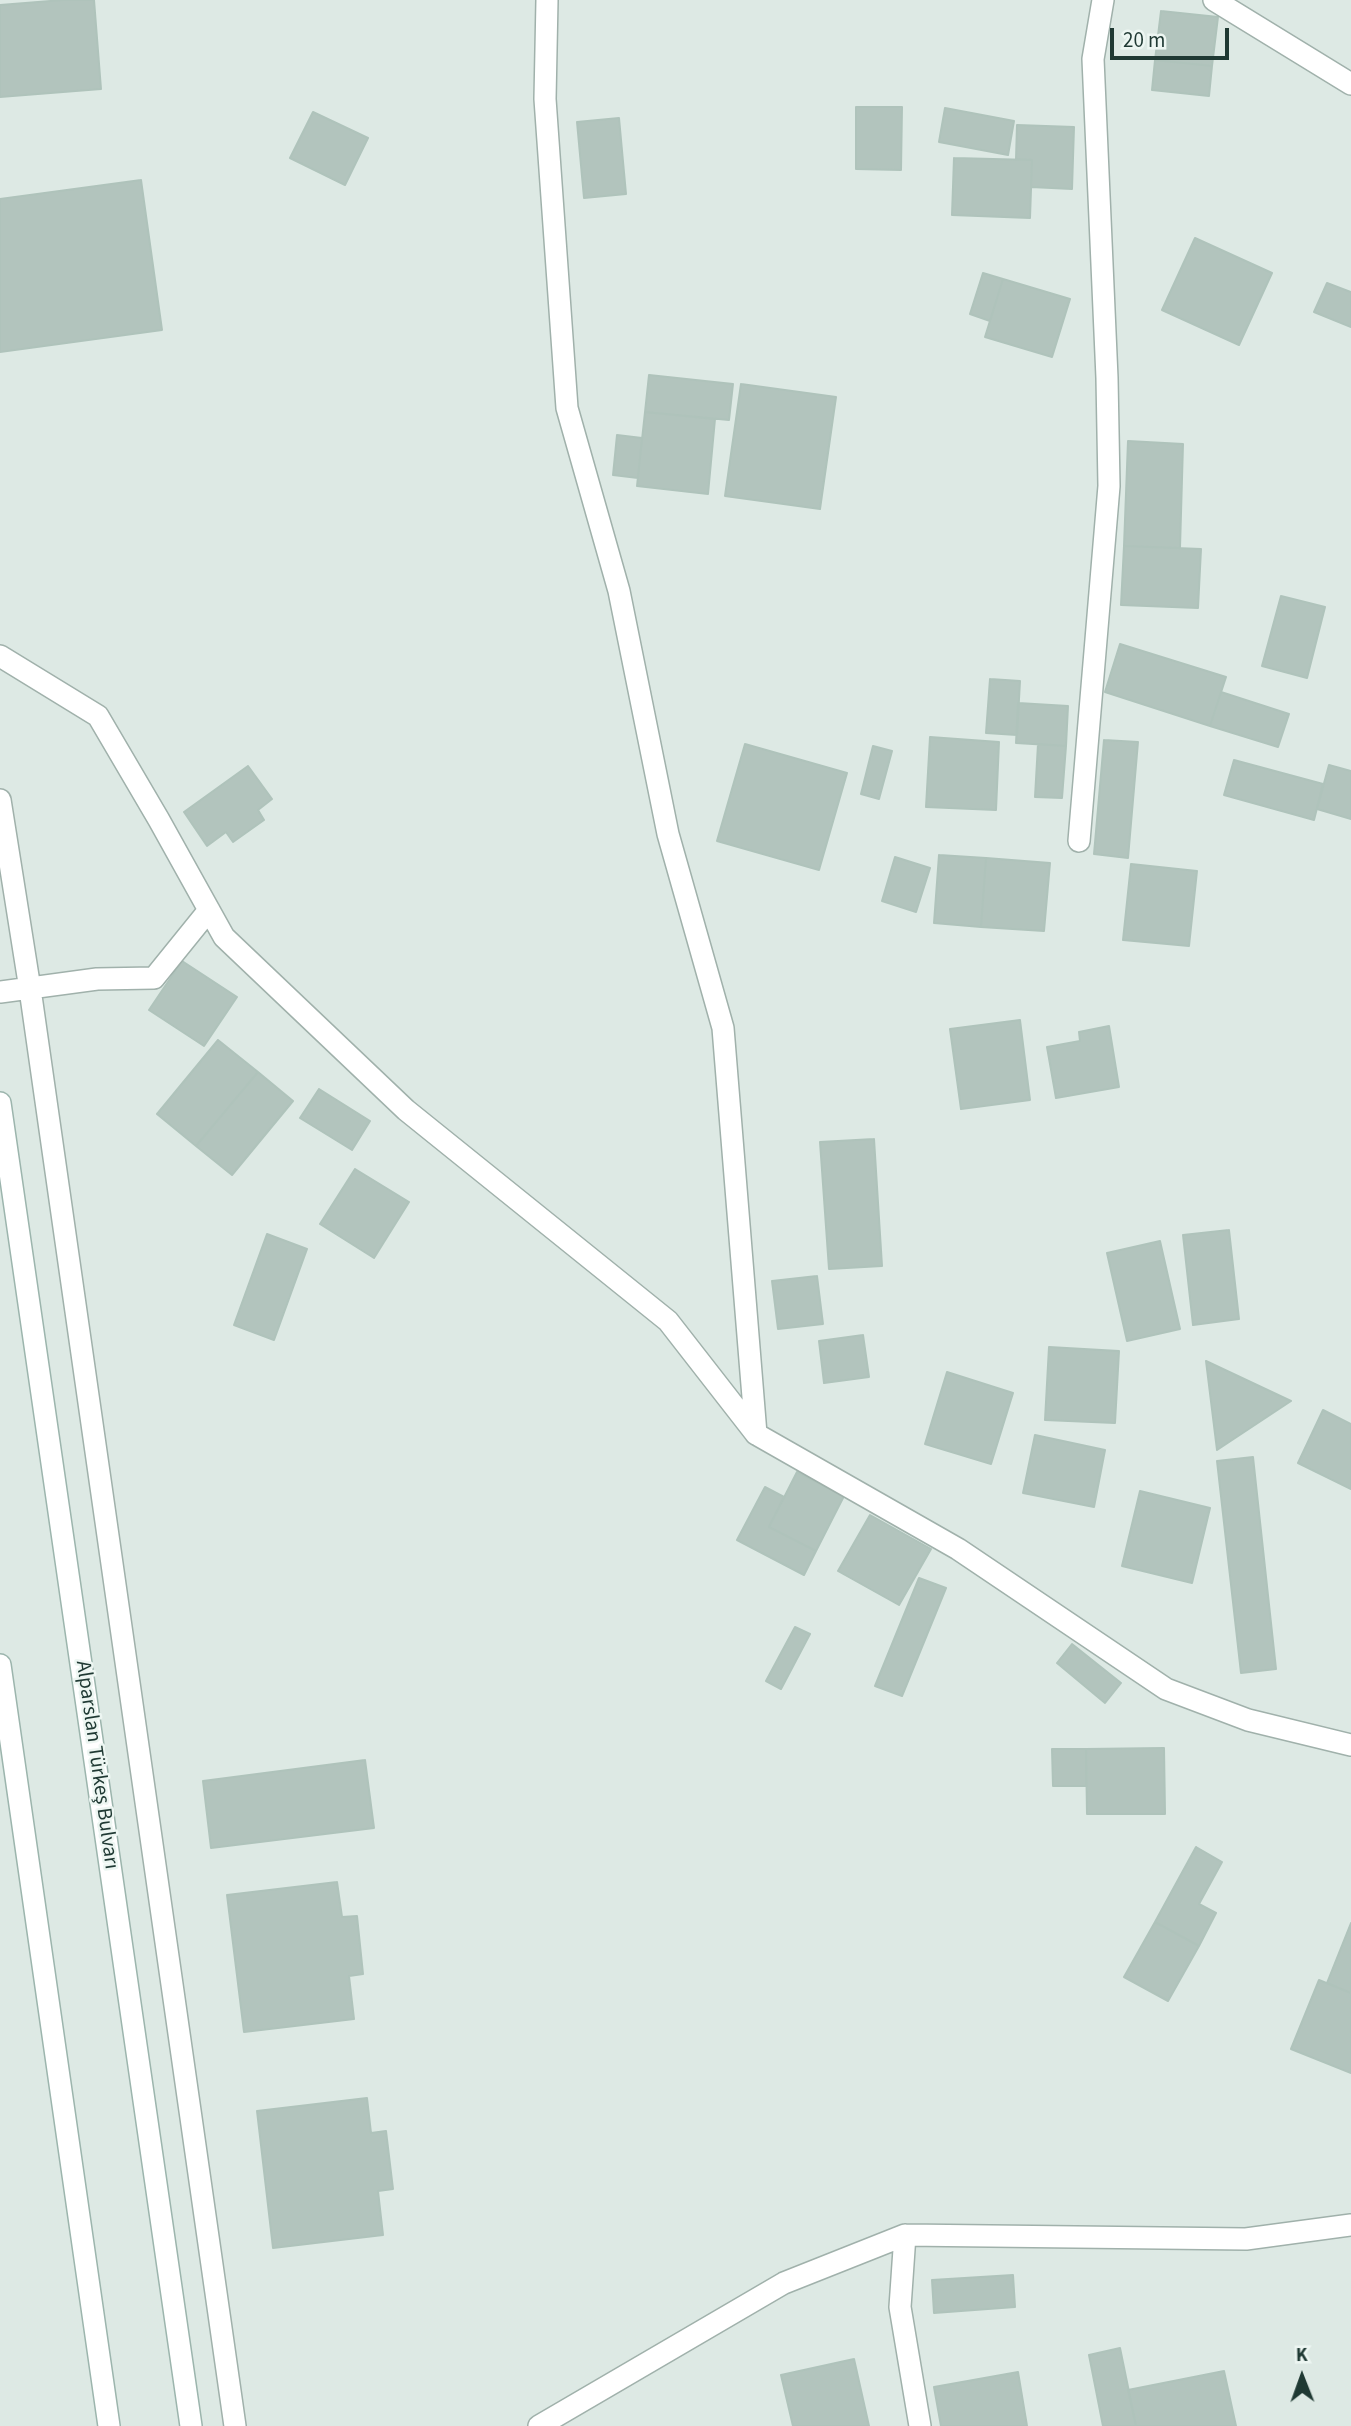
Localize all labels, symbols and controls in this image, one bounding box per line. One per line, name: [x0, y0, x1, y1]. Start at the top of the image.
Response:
scale bar: [1113, 14, 1232, 58]
text: 20 m: [1123, 25, 1165, 55]
street label: Alparslan Türkeş Bulvarı: [69, 1659, 123, 1871]
north arrow: [1267, 2342, 1337, 2412]
text: K: [1296, 2342, 1308, 2369]

